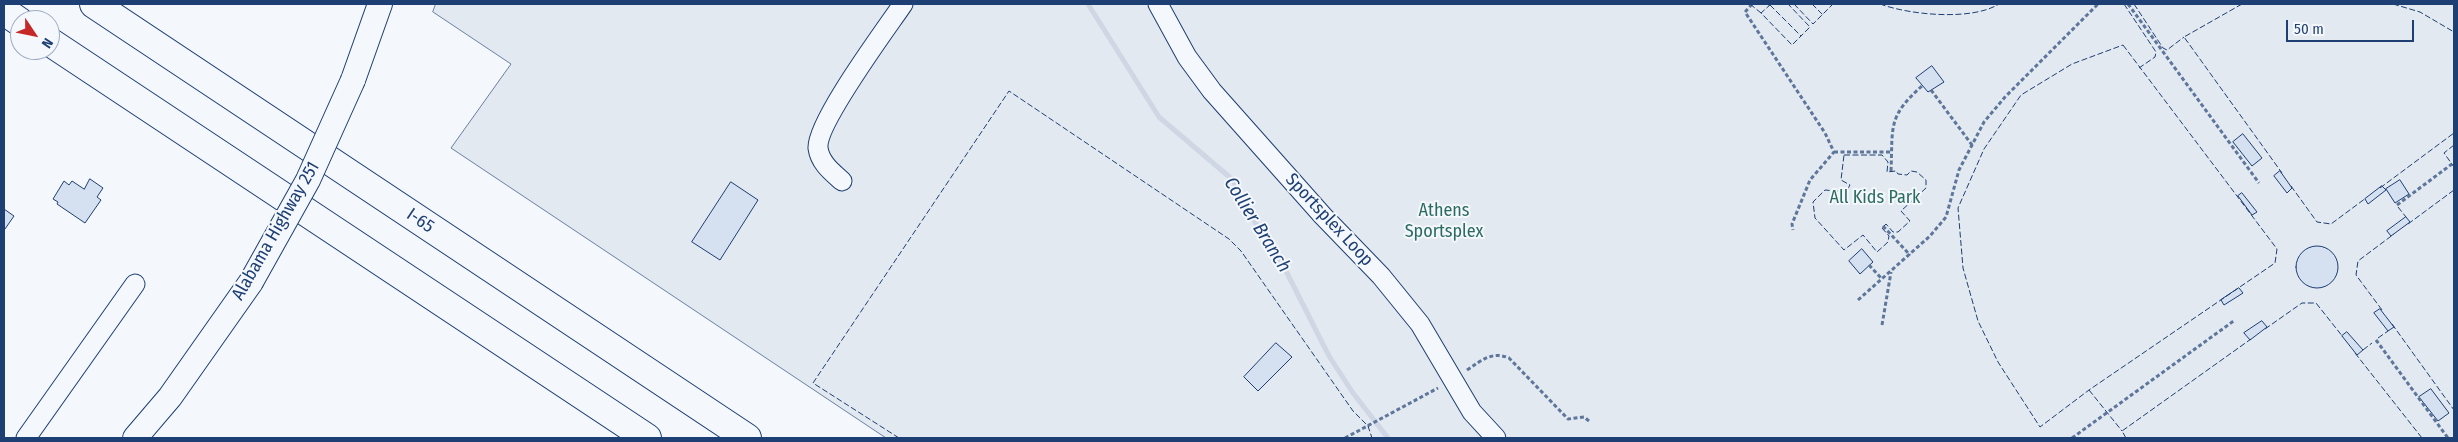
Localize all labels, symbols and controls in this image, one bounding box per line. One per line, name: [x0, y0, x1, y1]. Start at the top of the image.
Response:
north arrow: [10, 10, 60, 60]
scale bar: [2288, 10, 2416, 42]
text: 50 m: [2294, 20, 2324, 38]
text: N: [38, 35, 56, 51]
street label: Alabama Highway 251: [228, 158, 324, 304]
street label: Sportsplex Loop: [1281, 169, 1377, 271]
water label: Collier Branch: [1219, 173, 1295, 277]
park label: All Kids Park: [1830, 187, 1920, 209]
park label: Athens Sportsplex: [1405, 200, 1483, 242]
street label: I-65: [402, 204, 438, 238]

